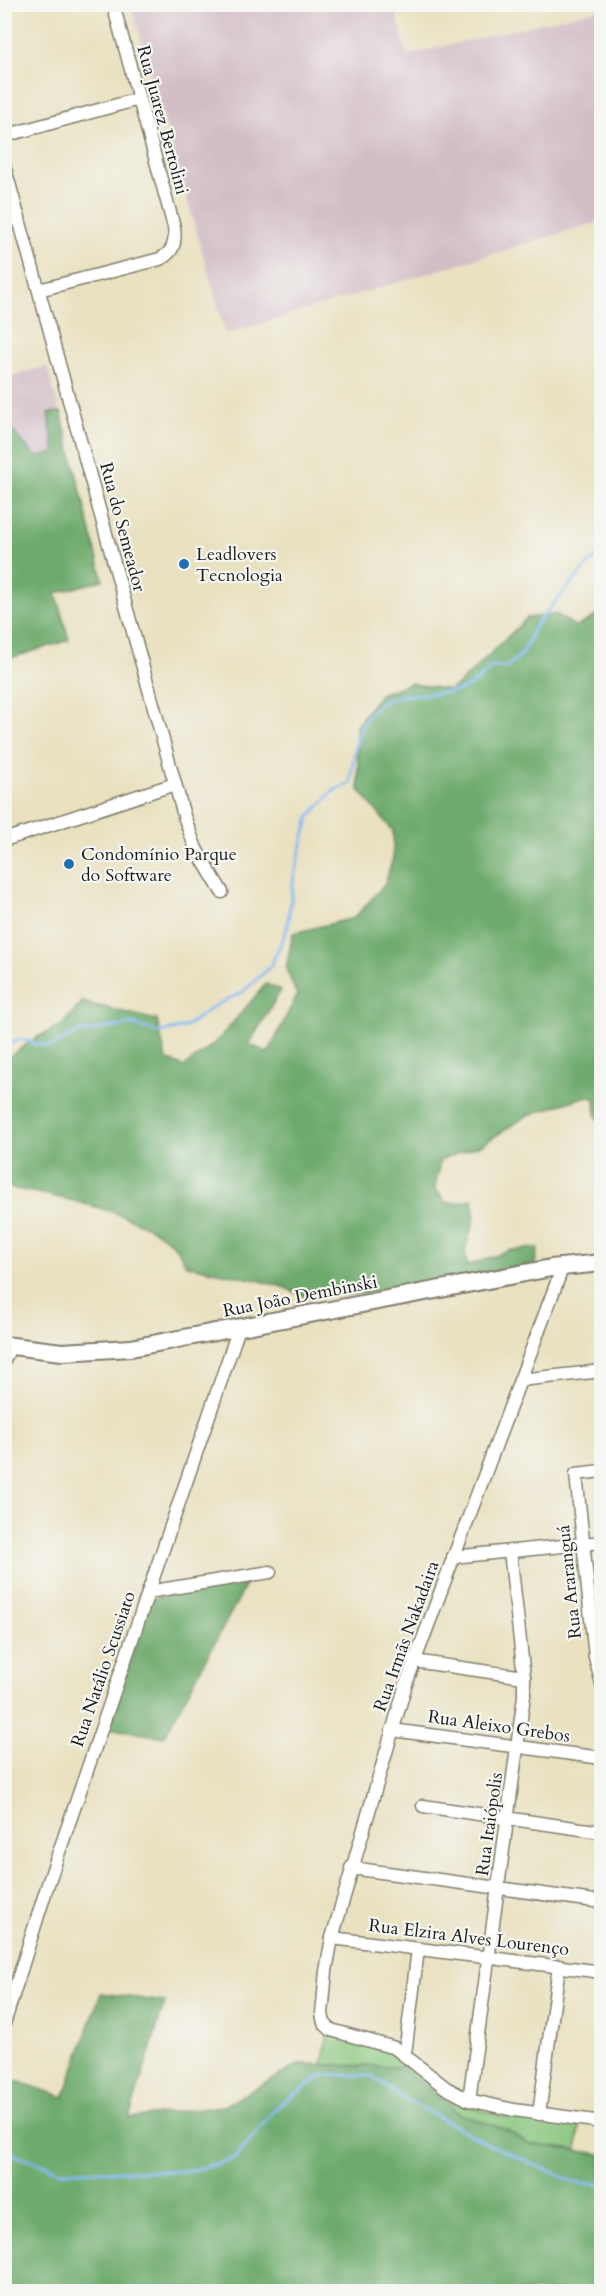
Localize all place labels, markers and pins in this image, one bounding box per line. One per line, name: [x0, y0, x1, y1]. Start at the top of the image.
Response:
place label: Leadlovers Tecnologia: [196, 542, 283, 588]
marker: Leadlovers Tecnologia: [177, 557, 191, 571]
place label: Condomínio Parque do Software: [81, 842, 237, 888]
marker: Condomínio Parque do Software: [62, 857, 76, 871]

